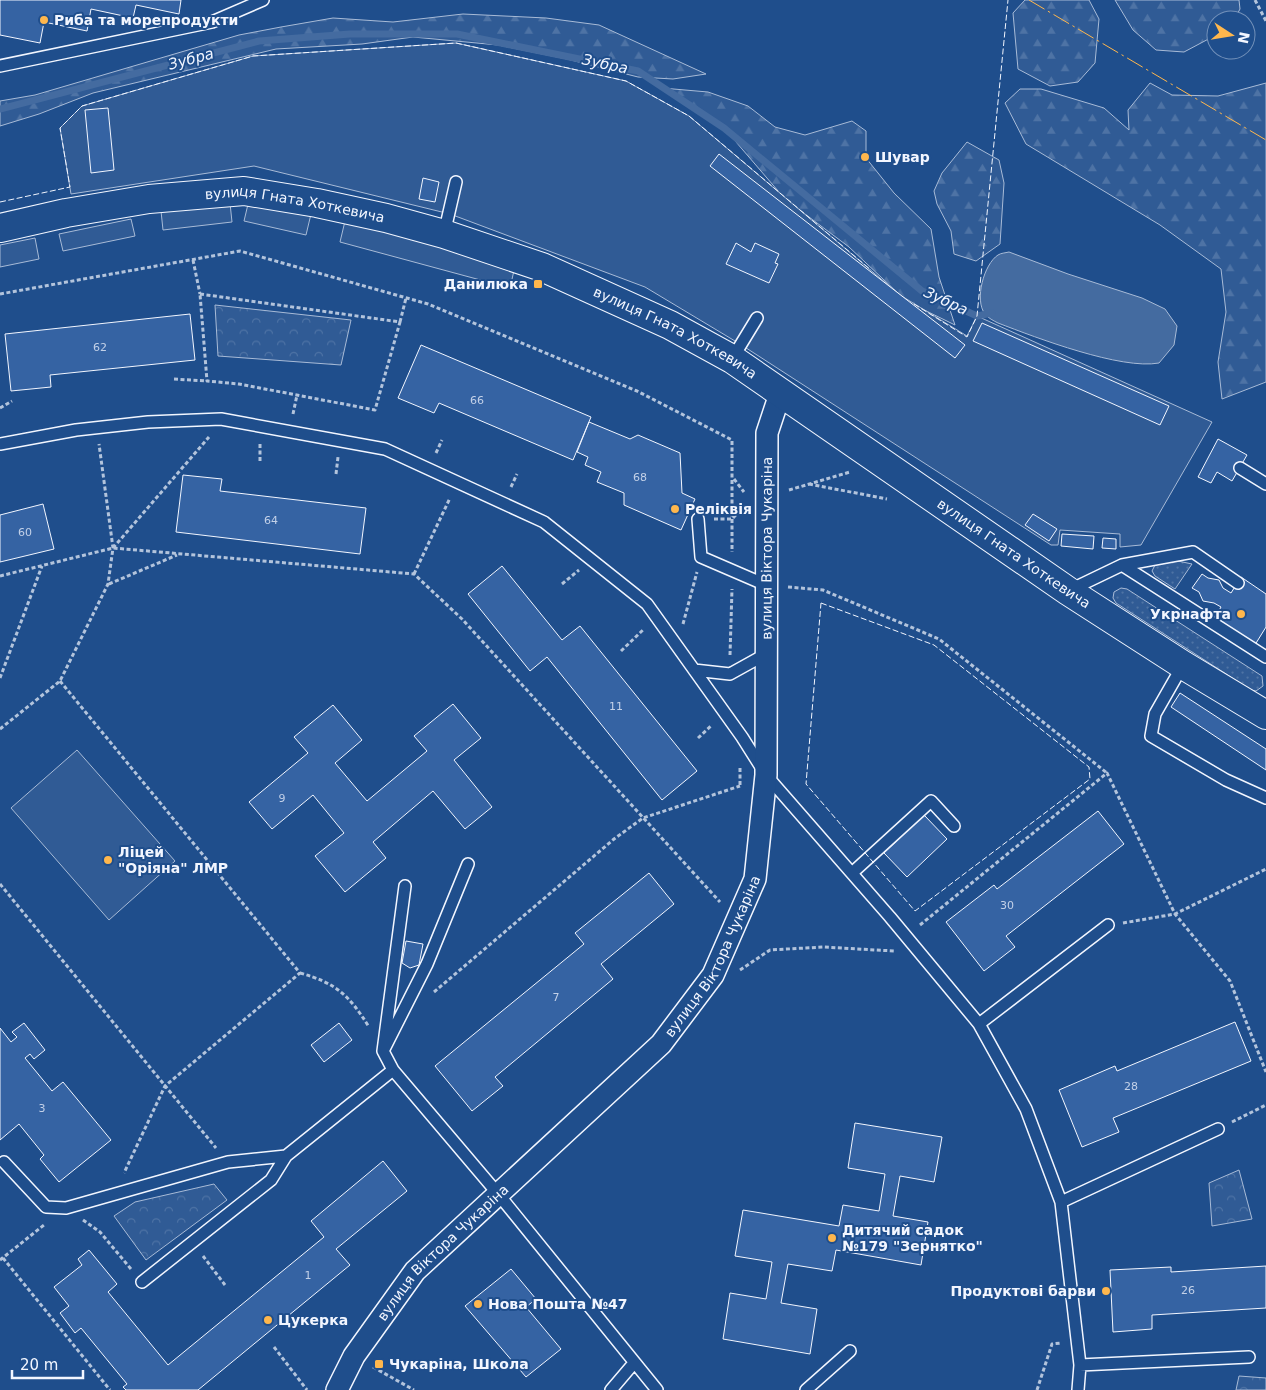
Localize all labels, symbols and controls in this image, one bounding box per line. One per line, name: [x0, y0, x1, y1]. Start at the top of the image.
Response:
north arrow: [1206, 10, 1256, 60]
place label: Риба та морепродукти: [54, 12, 238, 28]
marker: Риба та морепродукти: [38, 14, 50, 26]
text: N: [1235, 30, 1253, 45]
water label: Зубра: [166, 44, 216, 74]
water label: Зубра: [580, 50, 630, 78]
place label: Шувар: [875, 149, 930, 165]
marker: Шувар: [859, 151, 871, 163]
street label: вулиця Гната Хоткевича: [204, 182, 386, 225]
place label: Данилюка: [444, 276, 528, 292]
marker: Данилюка: [532, 278, 544, 290]
street label: вулиця Гната Хоткевича: [591, 283, 760, 382]
water label: Зубра: [921, 283, 971, 319]
house number: 62: [93, 341, 107, 354]
house number: 66: [470, 394, 484, 407]
street label: вулиця Віктора Чукаріна: [758, 457, 775, 640]
house number: 68: [633, 471, 647, 484]
street label: вулиця Гната Хоткевича: [934, 495, 1094, 611]
place label: Реліквія: [685, 501, 752, 517]
marker: Реліквія: [669, 503, 681, 515]
house number: 64: [264, 514, 278, 527]
house number: 60: [18, 526, 32, 539]
place label: Укрнафта: [1150, 606, 1231, 622]
marker: Укрнафта: [1235, 608, 1247, 620]
house number: 11: [609, 700, 623, 713]
house number: 9: [279, 792, 286, 805]
place label: Ліцей "Оріяна" ЛМР: [118, 844, 228, 876]
marker: Ліцей "Оріяна" ЛМР: [102, 854, 114, 866]
street label: вулиця Віктора Чукаріна: [661, 873, 764, 1040]
house number: 30: [1000, 899, 1014, 912]
house number: 7: [553, 991, 560, 1004]
house number: 28: [1124, 1080, 1138, 1093]
house number: 3: [39, 1102, 46, 1115]
street label: вулиця Віктора Чукаріна: [374, 1181, 512, 1324]
place label: Дитячий садок №179 "Зернятко": [842, 1222, 983, 1254]
marker: Дитячий садок №179 "Зернятко": [826, 1232, 838, 1244]
house number: 1: [305, 1269, 312, 1282]
place label: Продуктові барви: [951, 1283, 1096, 1299]
house number: 26: [1181, 1284, 1195, 1297]
marker: Продуктові барви: [1100, 1285, 1112, 1297]
place label: Нова Пошта №47: [488, 1296, 627, 1312]
marker: Нова Пошта №47: [472, 1298, 484, 1310]
place label: Цукерка: [278, 1312, 348, 1328]
marker: Цукерка: [262, 1314, 274, 1326]
scale bar: [12, 1348, 84, 1380]
text: 20 m: [20, 1356, 58, 1374]
place label: Чукаріна, Школа: [389, 1356, 529, 1372]
marker: Чукаріна, Школа: [373, 1358, 385, 1370]

